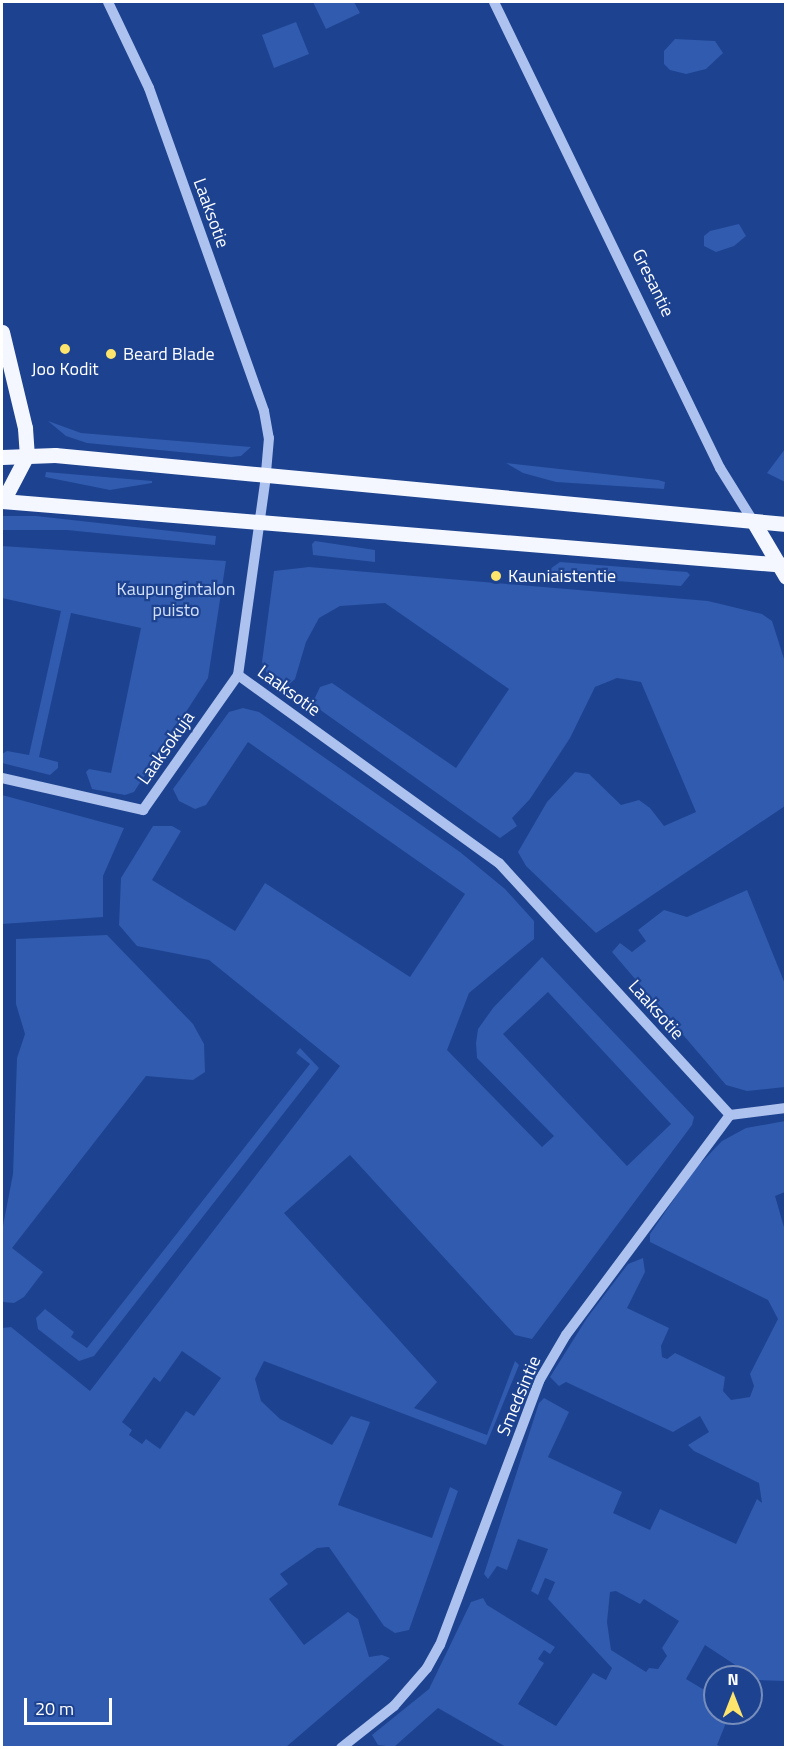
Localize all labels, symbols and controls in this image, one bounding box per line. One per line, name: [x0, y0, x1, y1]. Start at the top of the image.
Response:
street label: Laaksotie: [188, 175, 234, 251]
street label: Gresantie: [627, 246, 679, 320]
marker: Joo Kodit: [58, 342, 72, 356]
place label: Beard Blade: [123, 343, 215, 365]
marker: Beard Blade: [104, 347, 118, 361]
place label: Joo Kodit: [31, 358, 99, 380]
place label: Kauniaistentie: [508, 565, 616, 587]
marker: Kauniaistentie: [489, 569, 503, 583]
park label: Kaupungintalon puisto: [117, 579, 235, 622]
street label: Laaksotie: [253, 661, 325, 721]
street label: Laaksokuja: [133, 707, 199, 789]
street label: Laaksotie: [624, 976, 688, 1044]
street label: Smedsintie: [493, 1353, 545, 1439]
north arrow: [703, 1665, 763, 1725]
text: N: [727, 1667, 739, 1691]
scale bar: [27, 1686, 116, 1724]
text: 20 m: [35, 1695, 74, 1722]

